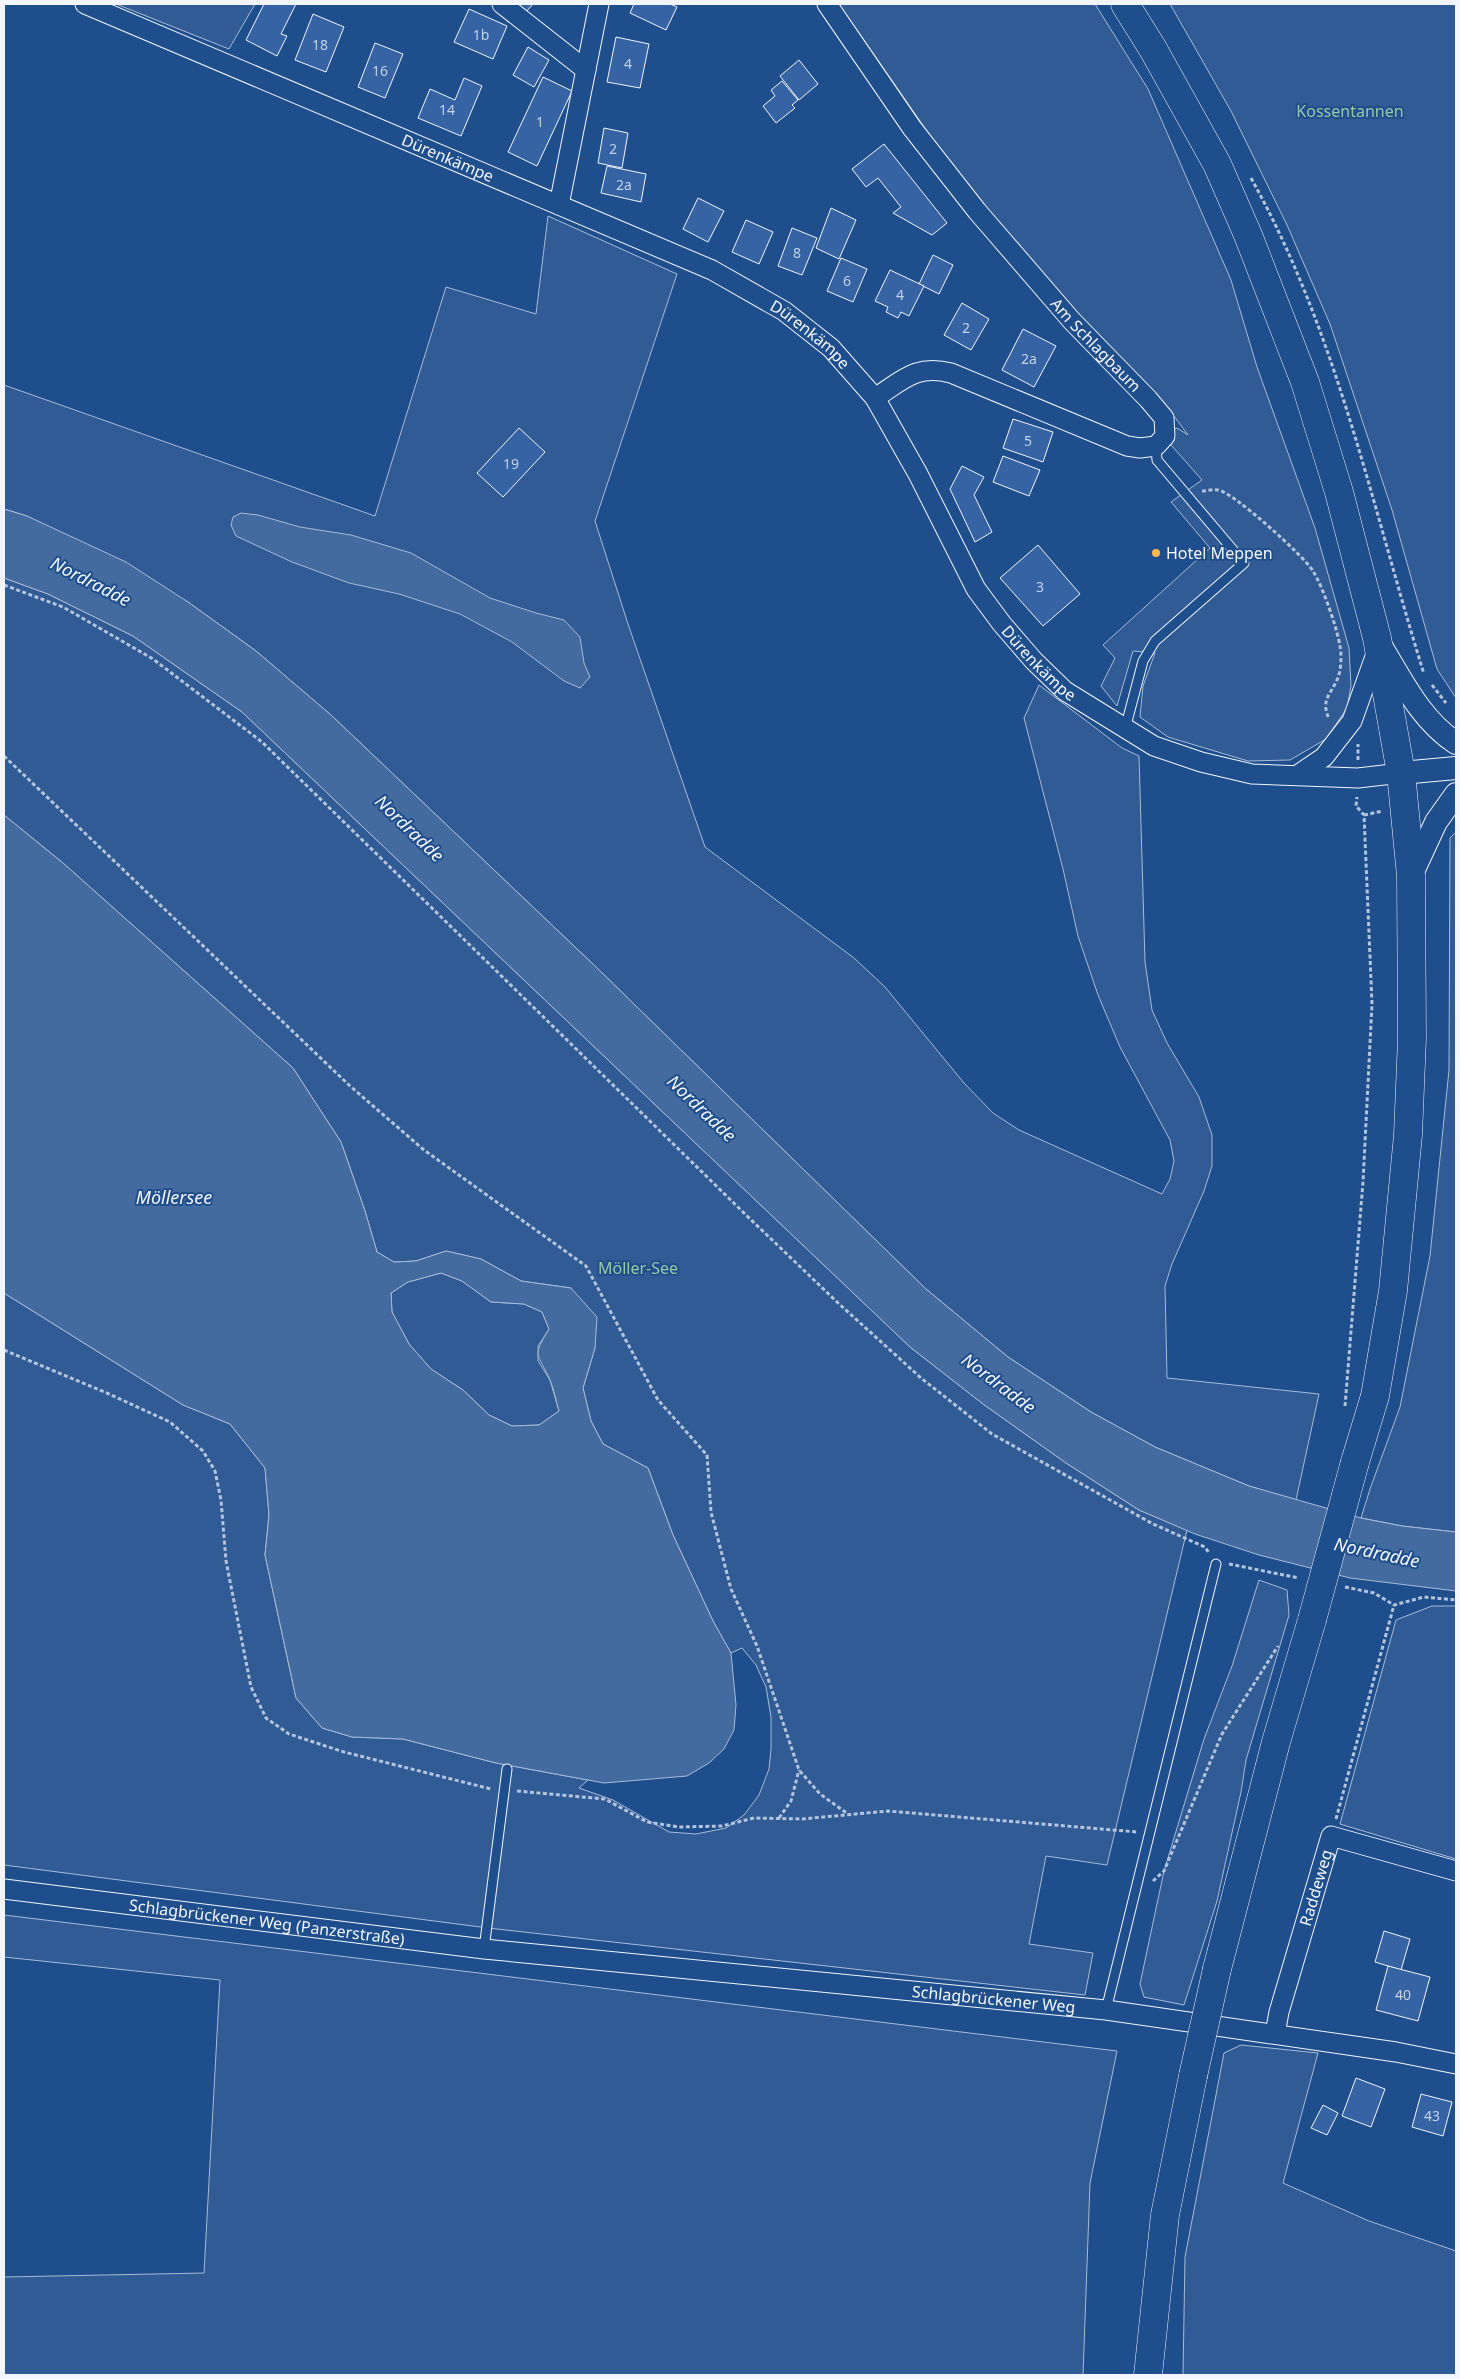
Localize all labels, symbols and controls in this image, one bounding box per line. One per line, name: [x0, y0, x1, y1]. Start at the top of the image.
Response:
house number: 1b: [473, 25, 489, 44]
house number: 18: [312, 35, 328, 54]
house number: 4: [624, 54, 632, 73]
house number: 16: [372, 61, 388, 80]
house number: 14: [439, 100, 455, 119]
park label: Kossentannen: [1296, 100, 1404, 122]
house number: 1: [536, 112, 544, 131]
street label: Dürenkämpe: [398, 129, 497, 187]
house number: 2: [609, 139, 617, 158]
house number: 2a: [616, 175, 632, 194]
house number: 8: [793, 243, 801, 262]
house number: 6: [843, 271, 851, 290]
house number: 4: [896, 285, 904, 304]
street label: Am Schlagbaum: [1046, 293, 1146, 397]
street label: Dürenkämpe: [766, 294, 855, 374]
house number: 2: [962, 318, 970, 337]
house number: 2a: [1021, 349, 1037, 368]
house number: 5: [1024, 431, 1032, 450]
house number: 19: [503, 454, 519, 473]
place label: Hotel Meppen: [1166, 542, 1273, 564]
marker: Hotel Meppen: [1150, 547, 1162, 559]
water label: Nordradde: [47, 551, 135, 611]
house number: 3: [1036, 577, 1044, 596]
street label: Dürenkämpe: [997, 620, 1080, 706]
water label: Nordradde: [370, 789, 450, 867]
water label: Nordradde: [662, 1069, 742, 1147]
water label: Möllersee: [136, 1185, 212, 1209]
park label: Möller-See: [598, 1257, 678, 1279]
water label: Nordradde: [957, 1347, 1041, 1419]
water label: Nordradde: [1332, 1531, 1422, 1573]
street label: Raddeweg: [1294, 1847, 1337, 1929]
street label: Schlagbrückener Weg (Panzerstraße): [128, 1894, 406, 1950]
street label: Schlagbrückener Weg: [911, 1980, 1077, 2018]
house number: 40: [1395, 1985, 1411, 2004]
house number: 43: [1424, 2106, 1440, 2125]

